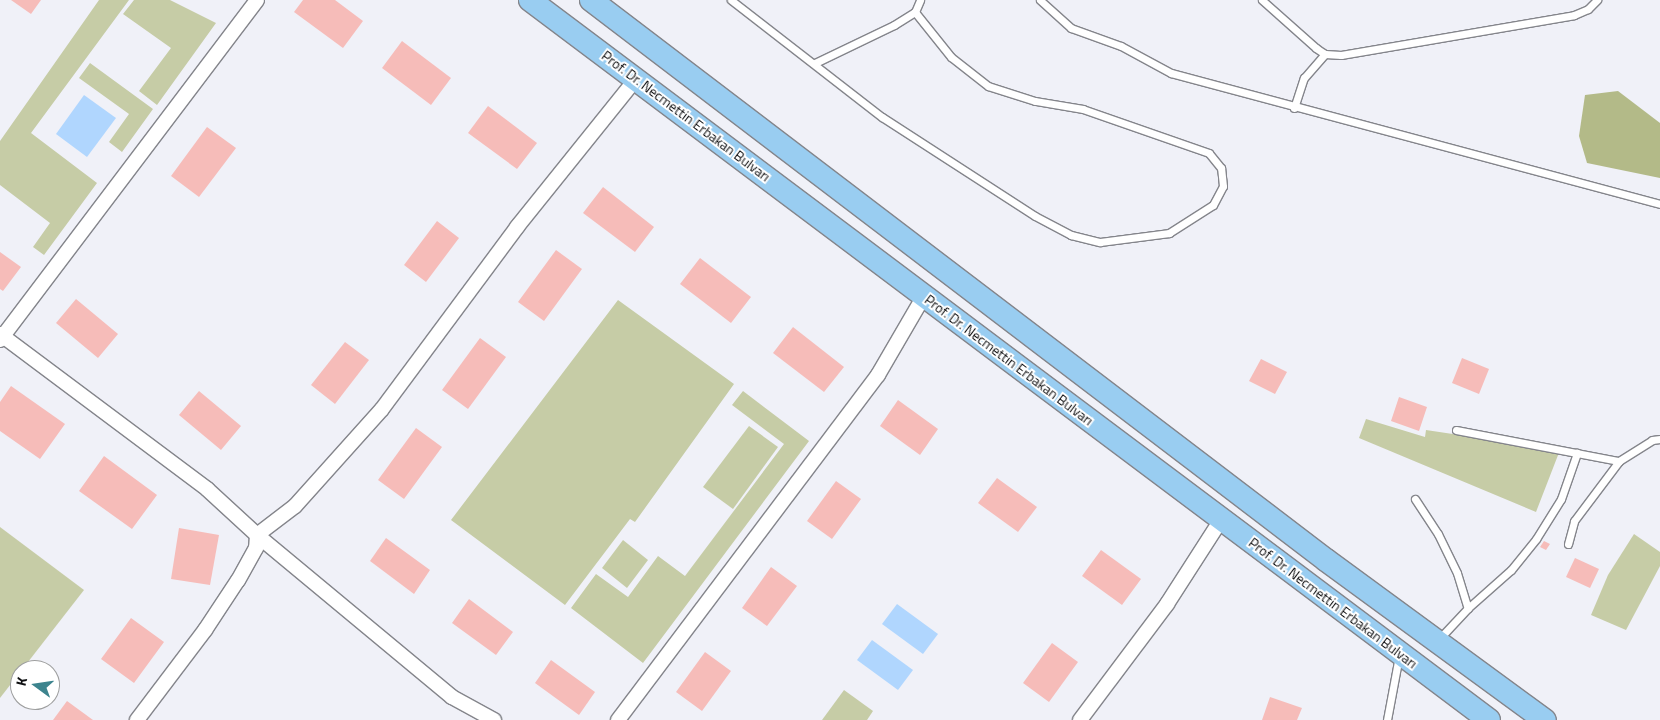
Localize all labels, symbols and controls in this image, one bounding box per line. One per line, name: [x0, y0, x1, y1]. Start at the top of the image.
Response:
street label: Prof. Dr. Necmettin Erbakan Bulvarı: [598, 47, 774, 185]
street label: Prof. Dr. Necmettin Erbakan Bulvarı: [921, 291, 1097, 429]
street label: Prof. Dr. Necmettin Erbakan Bulvarı: [1245, 534, 1421, 672]
north arrow: [10, 660, 60, 710]
text: K: [10, 675, 32, 688]

